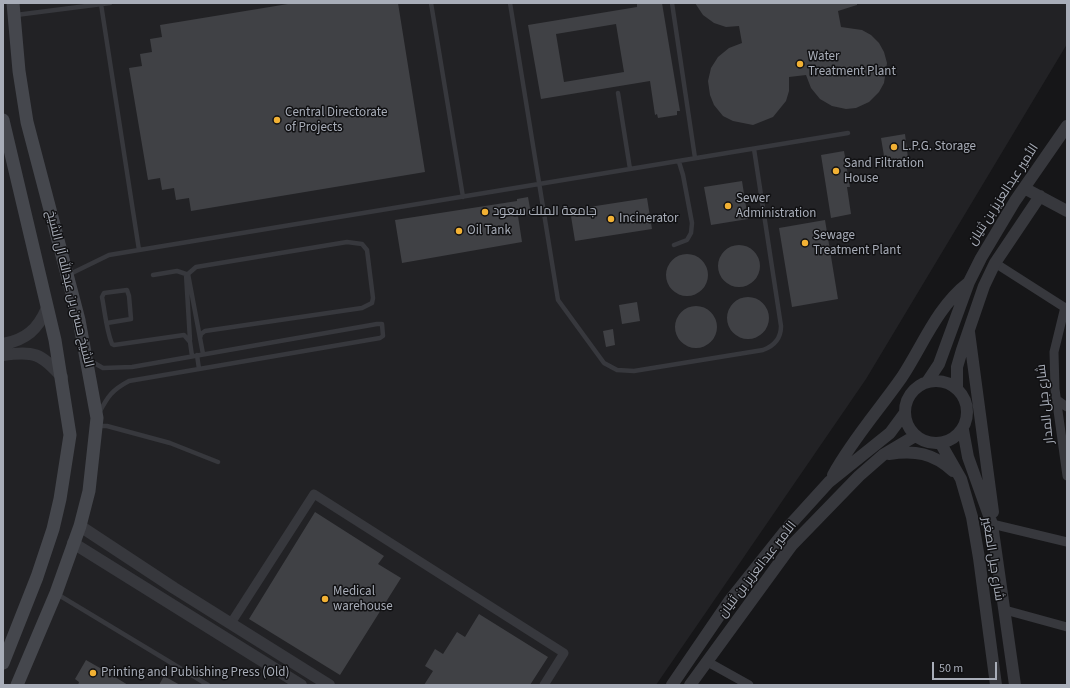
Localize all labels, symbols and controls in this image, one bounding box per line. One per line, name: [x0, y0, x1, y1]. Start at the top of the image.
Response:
place label: Water Treatment Plant: [808, 49, 896, 80]
marker: Water Treatment Plant: [795, 59, 805, 69]
place label: Central Directorate of Projects: [285, 105, 387, 136]
marker: Central Directorate of Projects: [272, 115, 282, 125]
place label: L.P.G. Storage: [902, 139, 976, 155]
street label: الأمير عبدالعزيز بن ثنيان: [965, 141, 1043, 249]
marker: L.P.G. Storage: [889, 142, 899, 152]
place label: Sand Filtration House: [844, 156, 924, 187]
marker: Sand Filtration House: [831, 166, 841, 176]
place label: Sewer Administration: [736, 191, 816, 222]
marker: Sewer Administration: [723, 201, 733, 211]
place label: جامعة الملك سعود: [493, 204, 597, 220]
marker: جامعة الملك سعود: [480, 207, 490, 217]
street label: الشيخ حسن بن عبدالله آل الشيخ: [42, 209, 96, 369]
place label: Incinerator: [619, 211, 679, 227]
marker: Incinerator: [606, 214, 616, 224]
place label: Oil Tank: [467, 223, 511, 239]
marker: Oil Tank: [454, 226, 464, 236]
place label: Sewage Treatment Plant: [813, 228, 901, 259]
marker: Sewage Treatment Plant: [800, 238, 810, 248]
street label: شارع جبل المدار: [1034, 363, 1058, 445]
street label: شارع جبل الصغير: [978, 516, 1006, 602]
street label: الأمير عبدالعزيز بن ثنيان: [716, 519, 800, 621]
place label: Medical warehouse: [333, 584, 393, 615]
marker: Medical warehouse: [320, 594, 330, 604]
scale bar: [934, 654, 999, 680]
text: 50 m: [939, 660, 963, 677]
place label: Printing and Publishing Press (Old): [101, 665, 289, 681]
marker: Printing and Publishing Press (Old): [88, 668, 98, 678]

